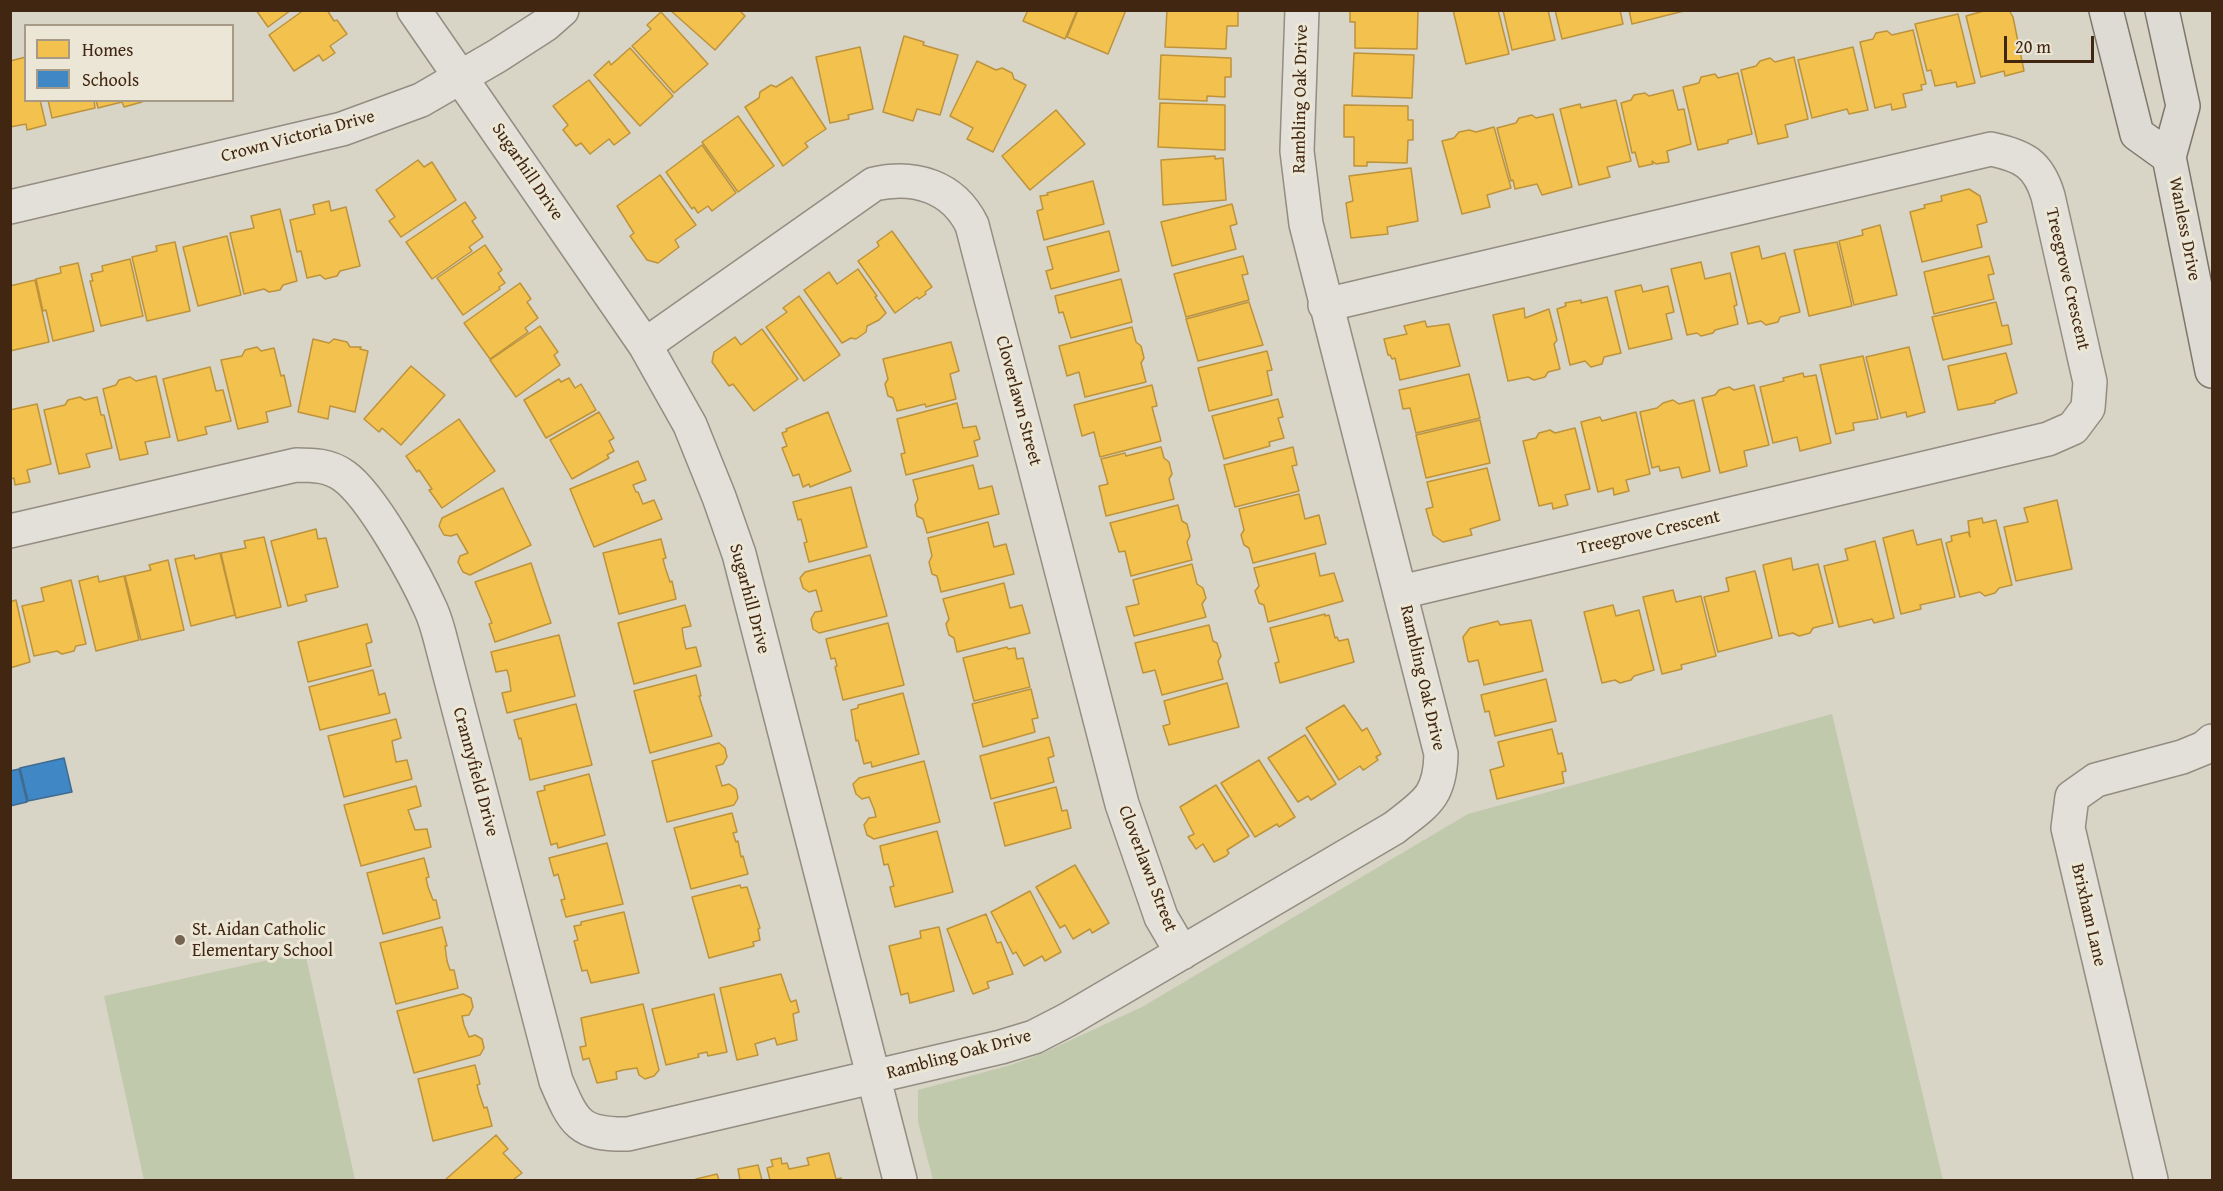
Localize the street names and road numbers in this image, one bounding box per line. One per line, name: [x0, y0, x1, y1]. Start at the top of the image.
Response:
street label: Rambling Oak Drive: [1289, 24, 1313, 174]
street label: Crown Victoria Drive: [219, 106, 377, 168]
street label: Sugarhill Drive: [486, 119, 568, 225]
street label: Wanless Drive: [2163, 175, 2205, 283]
street label: Treegrove Crescent: [2040, 206, 2094, 352]
street label: Cloverlawn Street: [990, 334, 1046, 468]
street label: Treegrove Crescent: [1576, 506, 1722, 560]
street label: Sugarhill Drive: [724, 542, 774, 656]
street label: Rambling Oak Drive: [1395, 603, 1449, 753]
street label: Crannyfield Drive: [447, 705, 503, 839]
street label: Cloverlawn Street: [1113, 803, 1181, 935]
street label: Brixham Lane: [2066, 861, 2110, 969]
street label: Rambling Oak Drive: [884, 1025, 1034, 1085]

